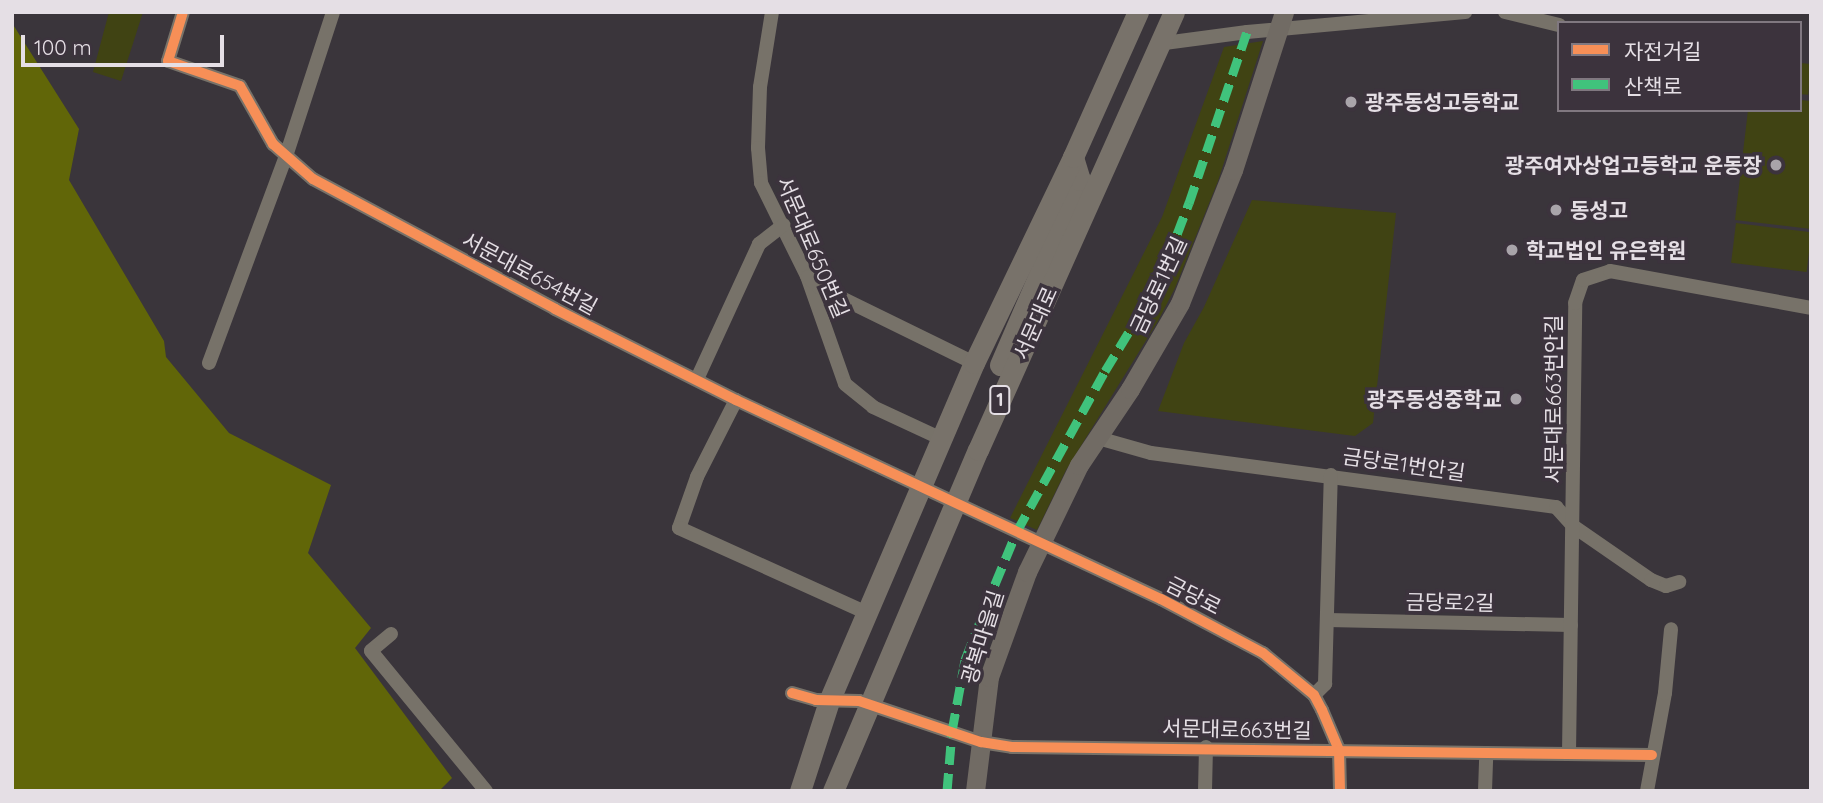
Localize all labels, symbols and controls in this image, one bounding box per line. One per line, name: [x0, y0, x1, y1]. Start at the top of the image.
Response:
scale bar: [24, 21, 228, 65]
legend: [1557, 21, 1802, 112]
text: 100 m: [34, 34, 92, 60]
text: 자전거길: [1624, 38, 1701, 64]
text: 산책로: [1624, 73, 1682, 99]
place label: 광주동성고등학교: [1365, 89, 1520, 115]
marker: 광주동성고등학교: [1343, 94, 1359, 110]
place label: 광주여자상업고등학교 운동장: [1505, 152, 1762, 178]
marker: 광주여자상업고등학교 운동장: [1768, 157, 1784, 173]
street label: 서문대로650번길: [772, 173, 854, 321]
place label: 동성고: [1570, 197, 1628, 223]
marker: 동성고: [1548, 202, 1564, 218]
street label: 서문대로654번길: [458, 227, 602, 319]
street label: 금당로1번길: [1125, 232, 1191, 338]
place label: 학교법인 유은학원: [1526, 237, 1686, 263]
marker: 학교법인 유은학원: [1504, 242, 1520, 258]
street label: 서문대로: [1008, 283, 1062, 363]
street label: 서문대로663번안길: [1540, 315, 1566, 483]
road number: 1: [988, 384, 1012, 416]
place label: 광주동성중학교: [1367, 386, 1502, 412]
marker: 광주동성중학교: [1508, 391, 1524, 407]
street label: 금당로1번안길: [1341, 443, 1467, 485]
street label: 금당로: [1162, 571, 1226, 619]
street label: 광복마을길: [956, 587, 1008, 687]
street label: 금당로2길: [1405, 589, 1495, 615]
street label: 서문대로663번길: [1162, 715, 1312, 743]

